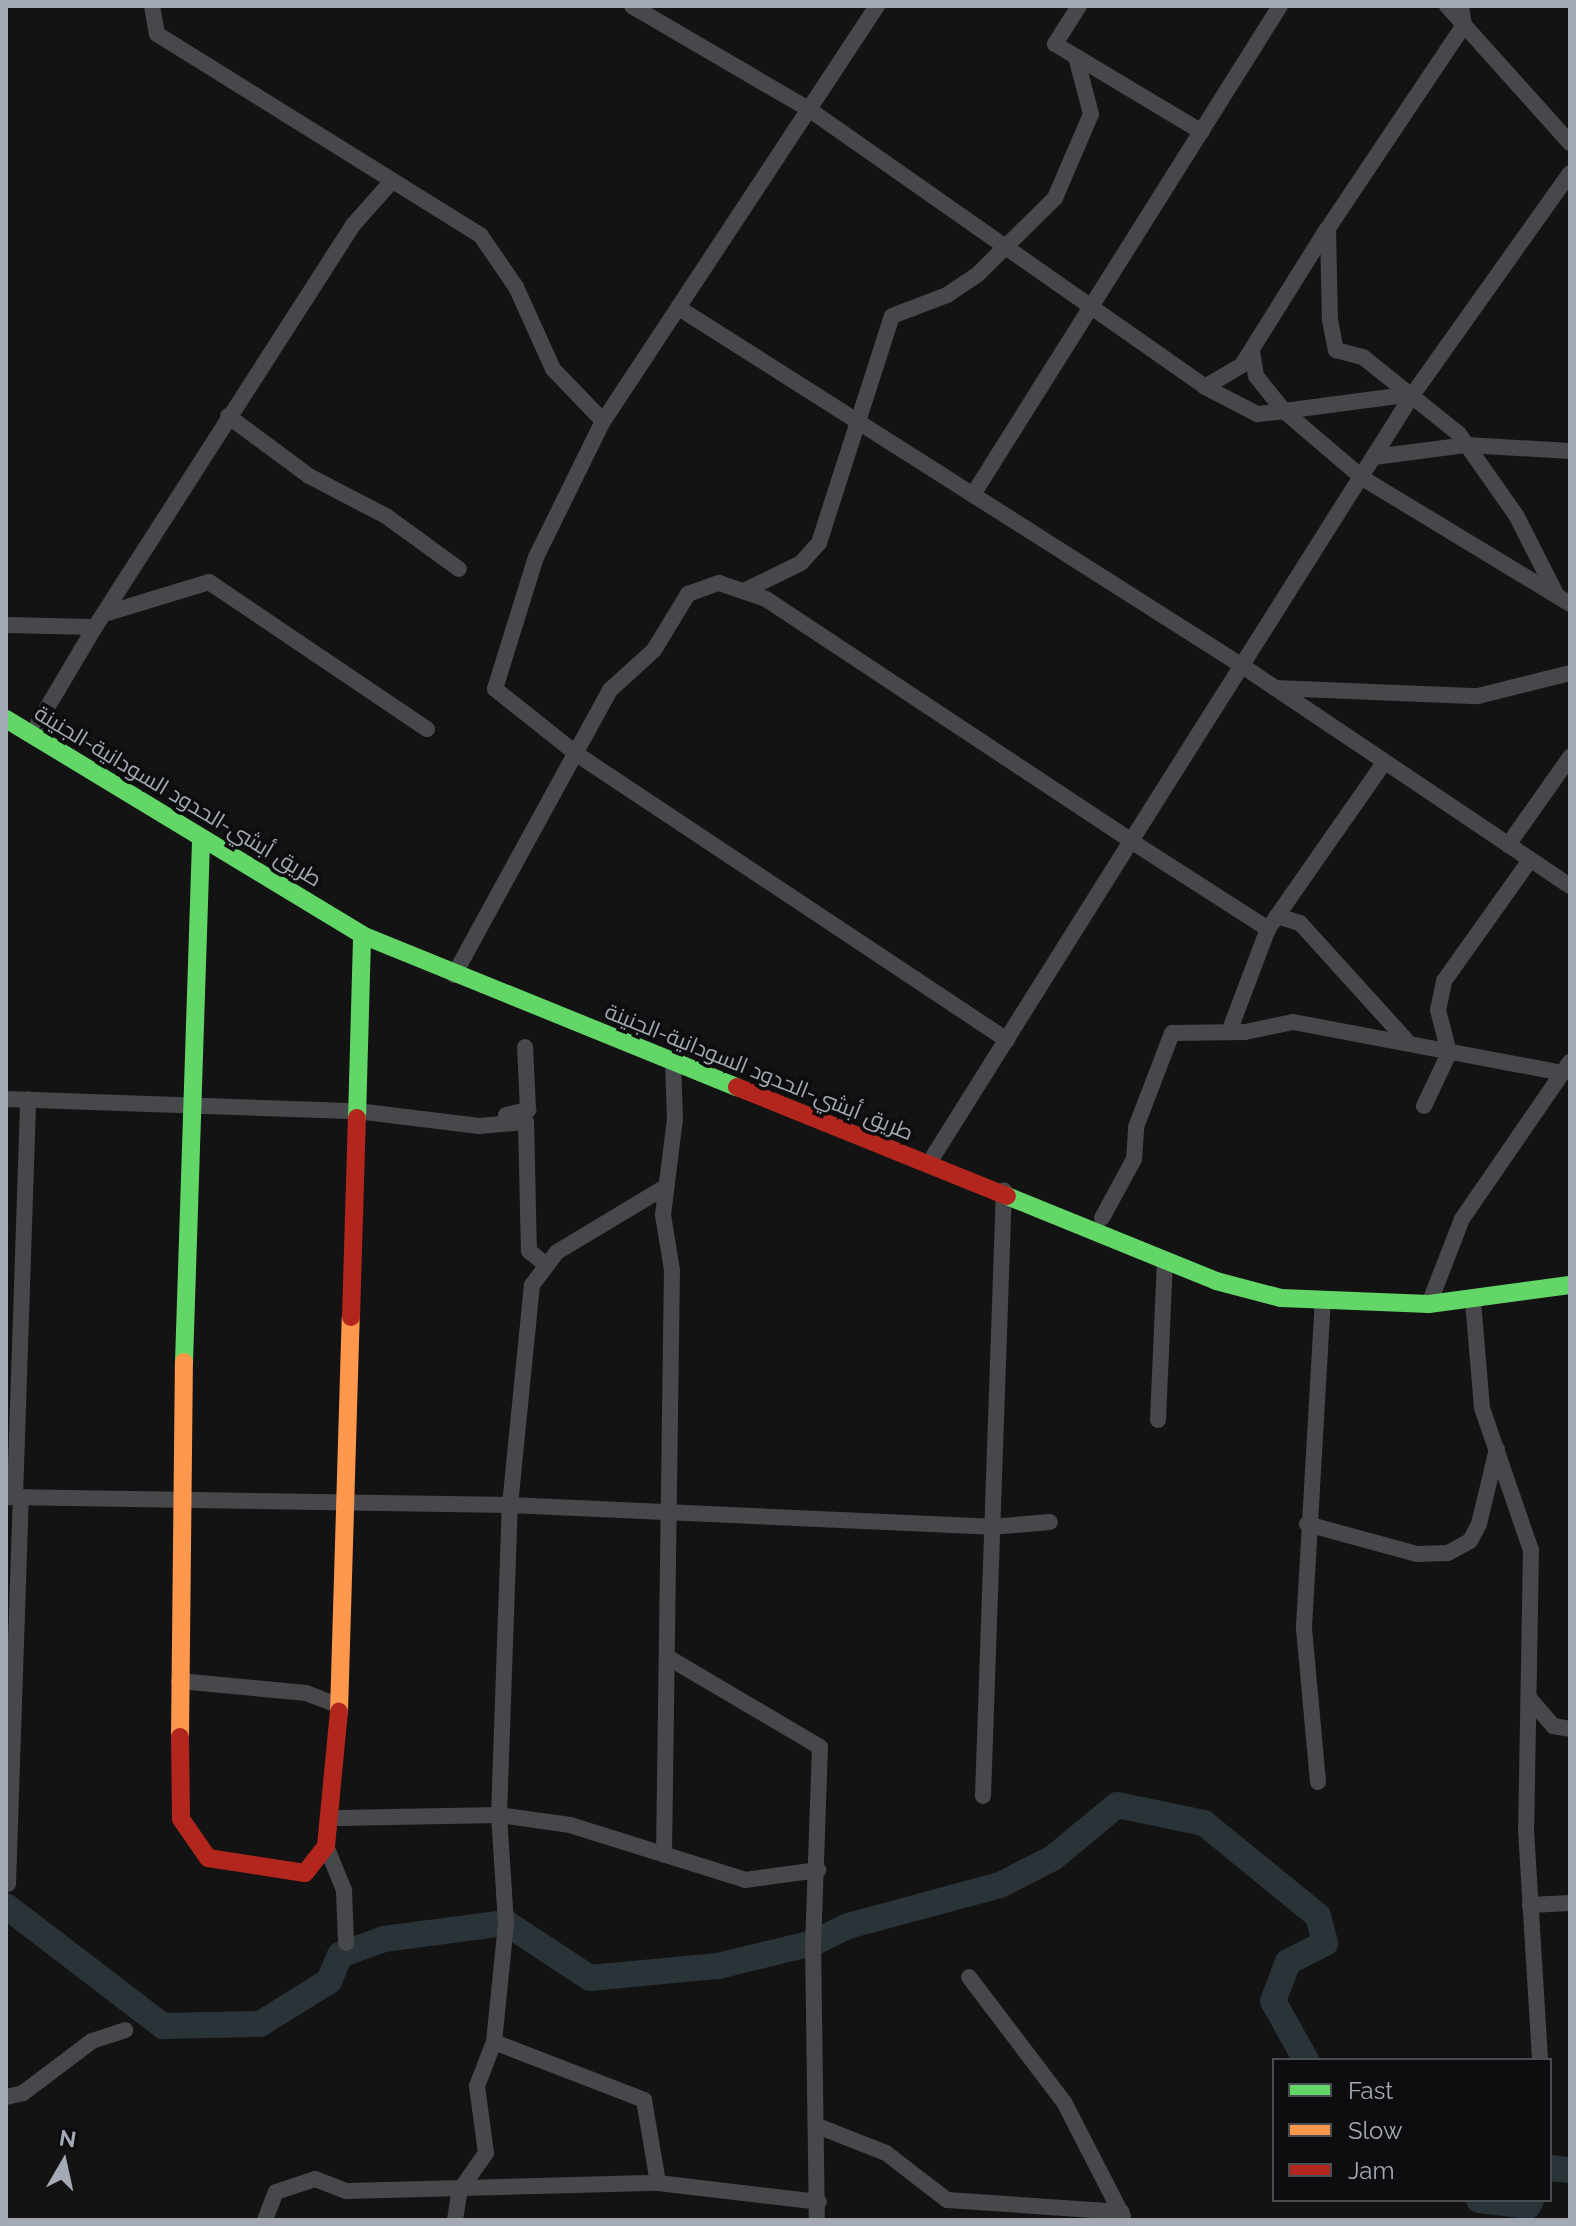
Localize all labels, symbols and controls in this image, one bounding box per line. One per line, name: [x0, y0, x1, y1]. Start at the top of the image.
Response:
street label: طريق أبشي-الحدود السودانية-الجنينة: [30, 700, 326, 892]
street label: طريق أبشي-الحدود السودانية-الجنينة: [601, 998, 917, 1146]
legend: [1272, 2058, 1552, 2202]
text: Fast: [1348, 2076, 1393, 2105]
text: Slow: [1348, 2116, 1402, 2145]
north arrow: [24, 2122, 104, 2202]
text: N: [57, 2124, 78, 2152]
text: Jam: [1348, 2156, 1394, 2185]

